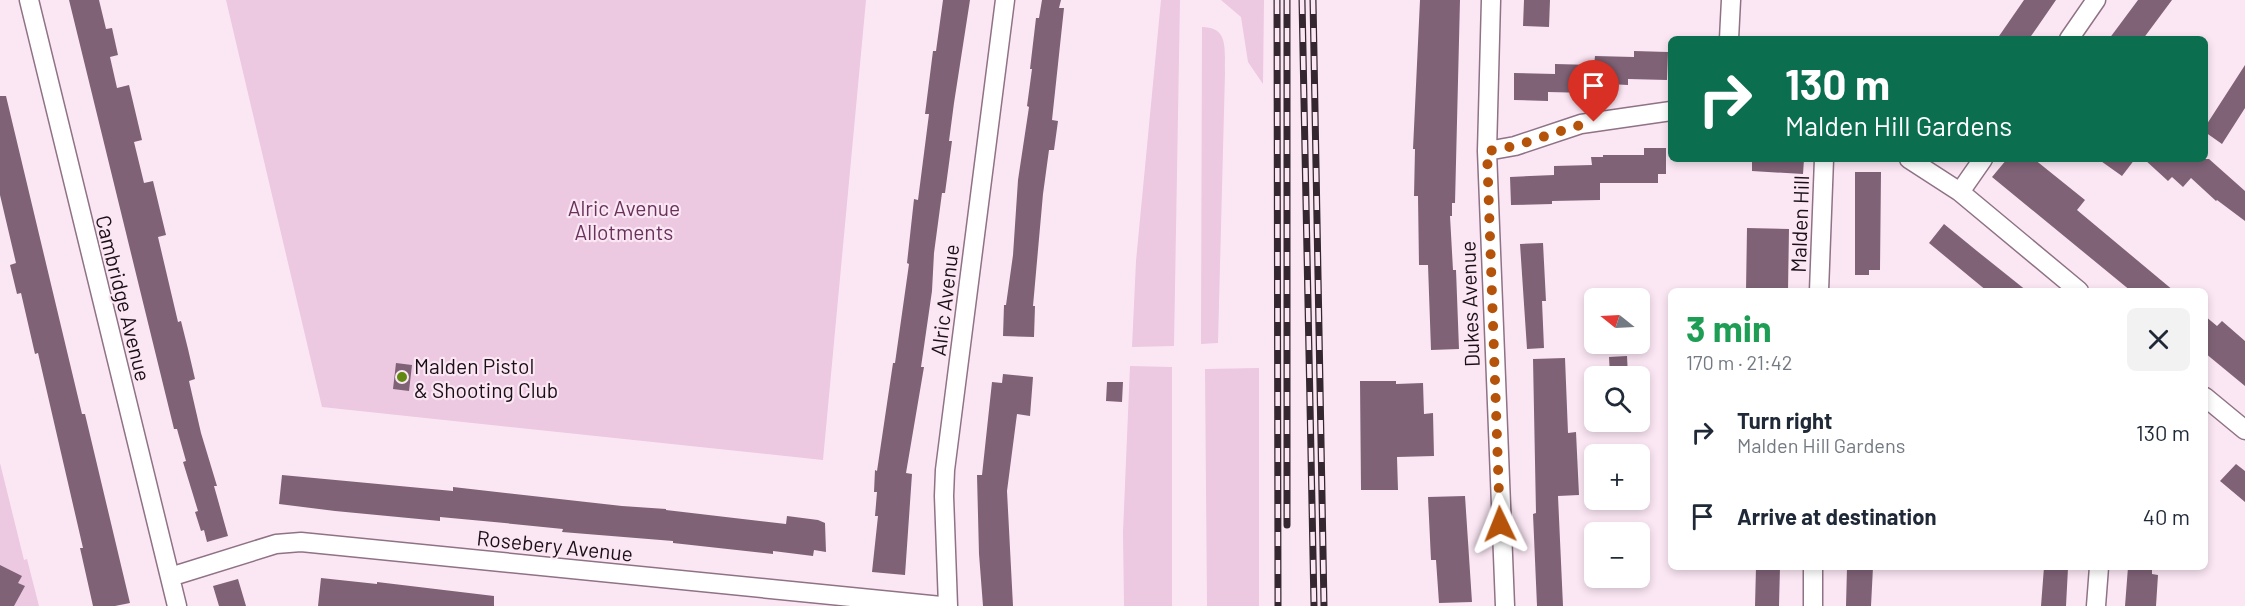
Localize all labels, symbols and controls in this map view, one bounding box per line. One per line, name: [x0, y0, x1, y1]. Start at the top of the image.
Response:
text: 130 m: [1785, 58, 1890, 108]
pin: [1568, 60, 1619, 122]
icon: right: [1686, 60, 1764, 138]
icon: arrive: [1577, 69, 1610, 102]
text: Malden Hill Gardens: [1785, 109, 2012, 141]
street label: Malden Hill: [1785, 175, 1813, 273]
park label: Alric Avenue Allotments: [568, 195, 680, 244]
street label: Cambridge Avenue: [91, 213, 157, 383]
street label: Dukes Avenue: [1454, 241, 1484, 367]
street label: Alric Avenue: [925, 243, 963, 357]
north arrow: [1584, 288, 1650, 354]
map controls: [1584, 288, 1650, 588]
text: 3 min: [1686, 306, 1772, 349]
button: close: [2127, 308, 2190, 371]
text: 170 m · 21:42: [1686, 350, 1792, 374]
place label: Malden Pistol & Shooting Club: [414, 353, 558, 402]
button: search: [1584, 366, 1650, 432]
marker: Malden Pistol & Shooting Club: [395, 370, 409, 384]
text: Turn right: [1737, 407, 1832, 433]
icon: right: [1686, 416, 1719, 449]
text: 130 m: [2136, 419, 2190, 445]
text: Malden Hill Gardens: [1737, 433, 1905, 457]
button: +: [1584, 444, 1650, 510]
position arrow: [1468, 492, 1532, 556]
icon: arrive: [1686, 500, 1719, 533]
text: Arrive at destination: [1737, 503, 1936, 529]
text: 40 m: [2143, 503, 2190, 529]
button: −: [1584, 522, 1650, 588]
street label: Rosebery Avenue: [476, 524, 634, 566]

